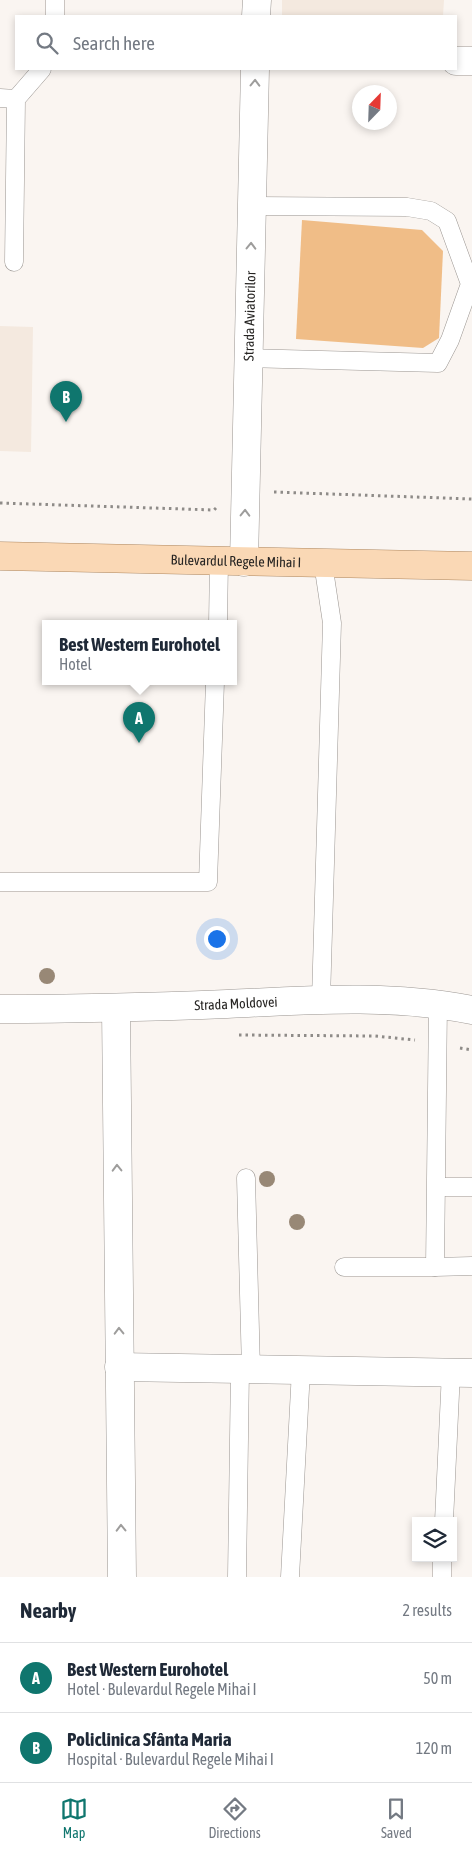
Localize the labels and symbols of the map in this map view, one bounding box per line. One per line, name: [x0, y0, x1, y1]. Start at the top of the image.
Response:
one-way arrow: [250, 79, 260, 86]
north arrow: [352, 85, 397, 130]
one-way arrow: [246, 241, 256, 249]
street label: Strada Aviatorilor: [240, 270, 259, 361]
pin: B: [50, 381, 82, 422]
one-way arrow: [240, 509, 250, 516]
street label: Bulevardul Regele Mihai I: [171, 552, 301, 570]
pin: A: [123, 702, 155, 743]
your location: [204, 926, 230, 952]
street label: Strada Moldovei: [194, 993, 278, 1013]
one-way arrow: [112, 1164, 122, 1172]
one-way arrow: [114, 1327, 124, 1334]
one-way arrow: [116, 1524, 126, 1532]

